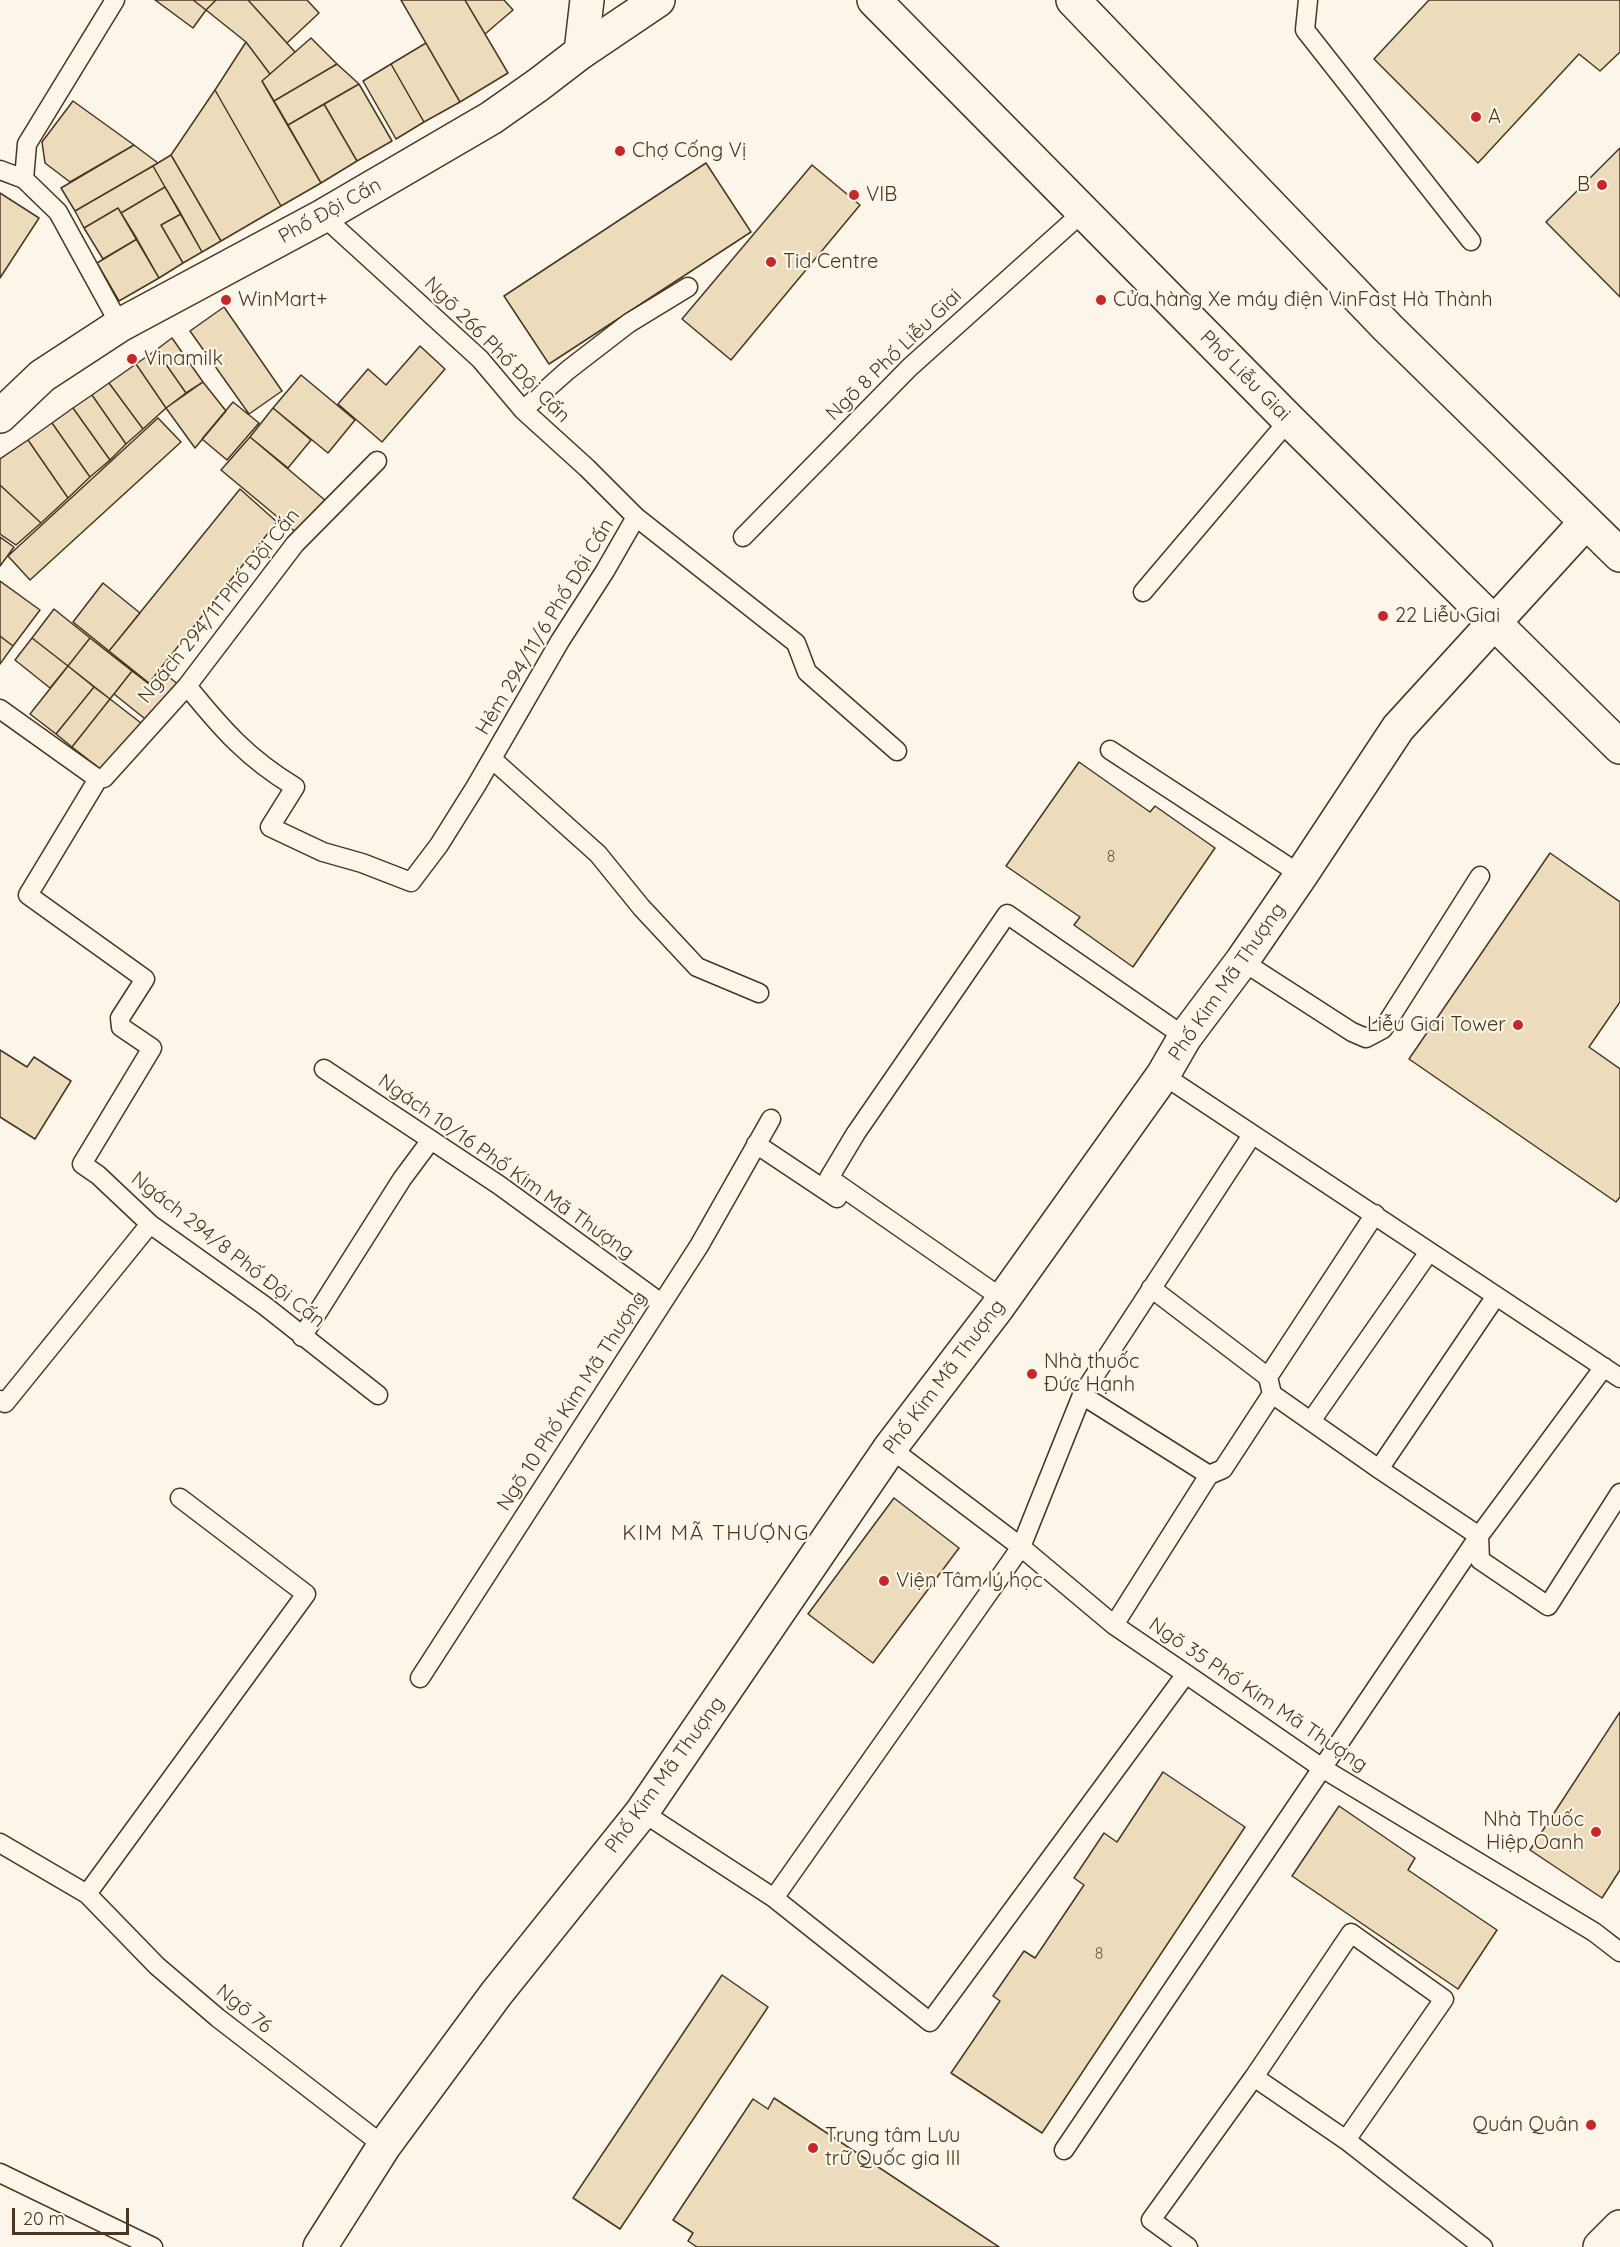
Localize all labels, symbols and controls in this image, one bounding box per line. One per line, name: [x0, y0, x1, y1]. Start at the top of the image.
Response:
place label: A: [1488, 105, 1501, 129]
marker: A: [1469, 110, 1483, 124]
place label: Chợ Cống Vị: [632, 139, 746, 163]
marker: Chợ Cống Vị: [613, 144, 627, 158]
street label: Phố Đội Cấn: [274, 173, 386, 249]
place label: B: [1577, 173, 1590, 197]
marker: B: [1595, 178, 1609, 192]
place label: VIB: [866, 183, 897, 207]
marker: VIB: [847, 188, 861, 202]
place label: Tid Centre: [783, 250, 878, 274]
marker: Tid Centre: [764, 255, 778, 269]
street label: Ngõ 266 Phố Đội Cấn: [419, 272, 575, 428]
street label: Ngõ 8 Phố Liễu Giai: [821, 284, 967, 426]
place label: WinMart+: [238, 288, 328, 312]
place label: Cửa hàng Xe máy điện VinFast Hà Thành: [1113, 288, 1493, 312]
marker: WinMart+: [219, 293, 233, 307]
marker: Cửa hàng Xe máy điện VinFast Hà Thành: [1094, 293, 1108, 307]
street label: Phố Liễu Giai: [1195, 326, 1295, 426]
place label: Vinamilk: [144, 347, 223, 371]
marker: Vinamilk: [125, 352, 139, 366]
street label: Ngách 294/11 Phố Đội Cấn: [133, 504, 305, 708]
street label: Hẻm 294/11/6 Phố Đội Cấn: [471, 515, 619, 739]
place label: 22 Liễu Giai: [1395, 604, 1500, 628]
marker: 22 Liễu Giai: [1376, 609, 1390, 623]
house number: 8: [1107, 847, 1115, 867]
street label: Phố Kim Mã Thượng: [1163, 898, 1291, 1066]
place label: Liễu Giai Tower: [1367, 1013, 1506, 1037]
marker: Liễu Giai Tower: [1511, 1018, 1525, 1032]
street label: Ngách 10/16 Phố Kim Mã Thượng: [373, 1069, 639, 1265]
street label: Ngách 294/8 Phố Đội Cấn: [126, 1167, 330, 1333]
street label: Ngõ 10 Phố Kim Mã Thượng: [492, 1287, 652, 1515]
street label: Phố Kim Mã Thượng: [878, 1295, 1010, 1459]
place label: Nhà thuốc Đức Hạnh: [1044, 1350, 1139, 1397]
marker: Nhà thuốc Đức Hạnh: [1025, 1367, 1039, 1381]
district label: KIM MÃ THƯỢNG: [622, 1521, 810, 1547]
place label: Viện Tâm lý học: [896, 1569, 1043, 1593]
marker: Viện Tâm lý học: [877, 1574, 891, 1588]
street label: Ngõ 35 Phố Kim Mã Thượng: [1144, 1613, 1372, 1777]
street label: Phố Kim Mã Thượng: [600, 1692, 730, 1858]
place label: Nhà Thuốc Hiệp Oanh: [1483, 1808, 1584, 1855]
marker: Nhà Thuốc Hiệp Oanh: [1589, 1825, 1603, 1839]
house number: 8: [1095, 1944, 1103, 1964]
street label: Ngõ 76: [211, 1979, 277, 2039]
place label: Quán Quân: [1472, 2113, 1579, 2137]
marker: Quán Quân: [1584, 2118, 1598, 2132]
place label: Trung tâm Lưu trữ Quốc gia III: [825, 2124, 960, 2171]
marker: Trung tâm Lưu trữ Quốc gia III: [806, 2141, 820, 2155]
scale bar: [15, 2196, 132, 2234]
text: 20 m: [23, 2207, 65, 2230]

